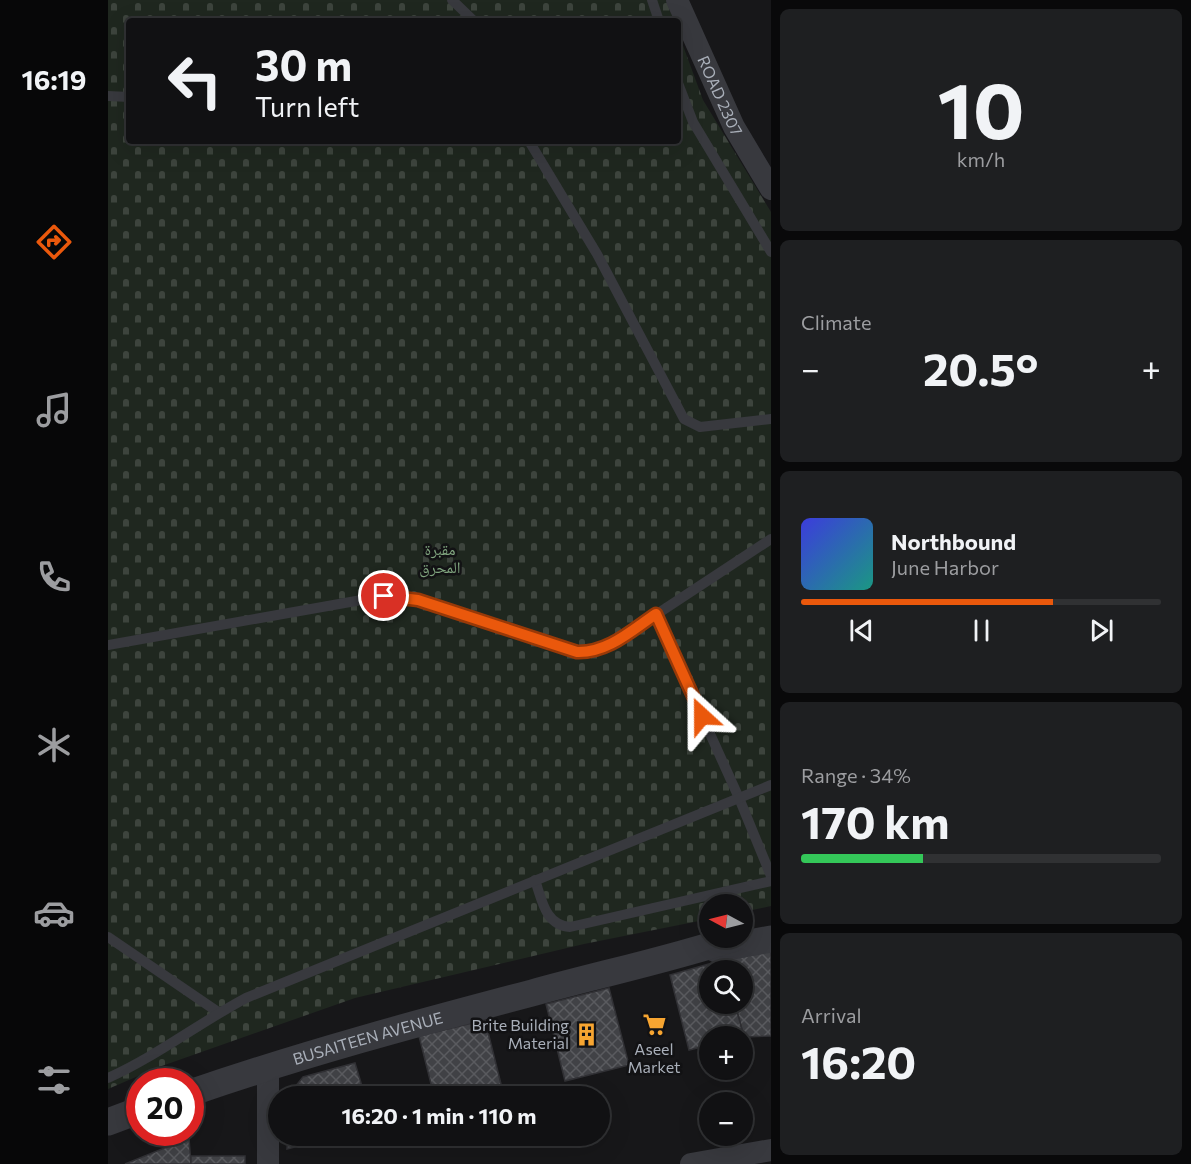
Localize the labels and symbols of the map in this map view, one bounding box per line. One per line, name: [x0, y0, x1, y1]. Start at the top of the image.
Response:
street label: ROAD 2307: [694, 53, 747, 139]
park label: مقبرة المحرق: [419, 539, 461, 578]
pin: [358, 570, 409, 621]
position arrow: [670, 684, 734, 748]
north arrow: [699, 894, 753, 948]
street label: BUSAITEEN AVENUE: [290, 1007, 445, 1068]
supermarket icon: Aseel Market: [641, 1011, 667, 1037]
place label: Brite Building Material: [472, 1015, 569, 1052]
building icon: Brite Building Material: [574, 1021, 600, 1047]
place label: Aseel Market: [627, 1039, 681, 1076]
speed limit sign: 20: [126, 1068, 204, 1146]

